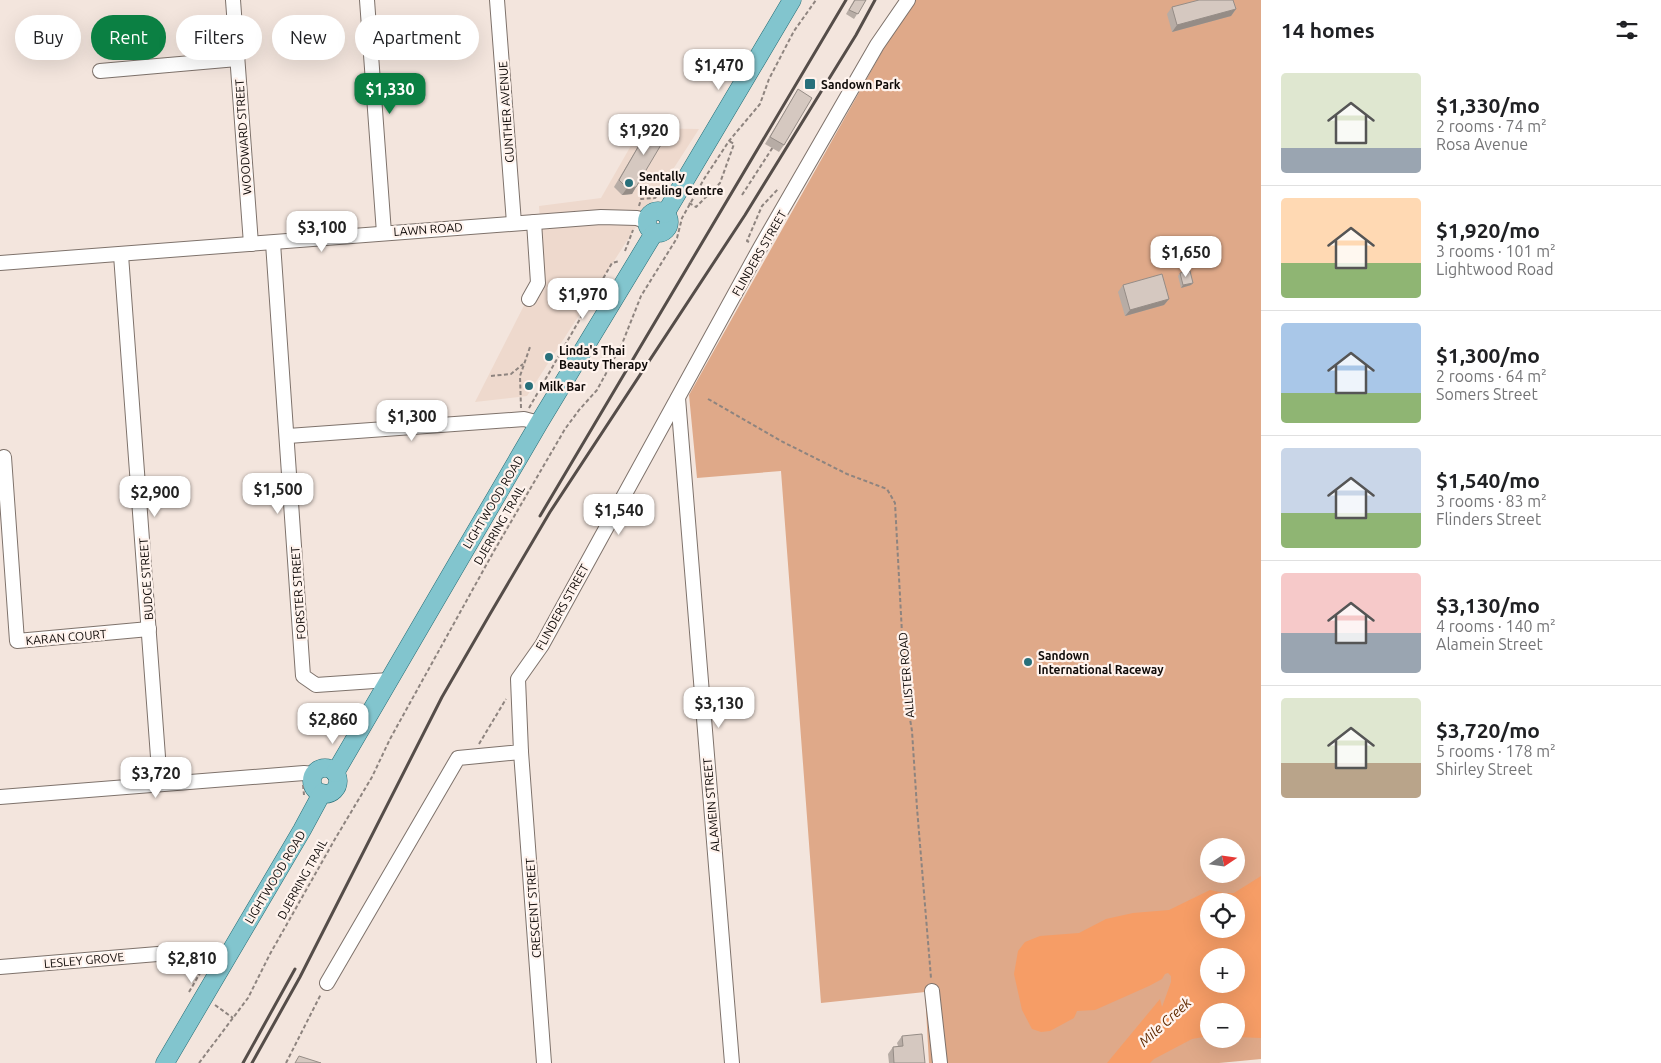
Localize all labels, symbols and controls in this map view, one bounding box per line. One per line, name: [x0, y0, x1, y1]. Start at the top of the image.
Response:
chip: Buy: [15, 15, 81, 60]
chip: Rent: [91, 15, 166, 60]
chip: Filters: [176, 15, 262, 60]
chip: New: [272, 15, 345, 60]
chip: Apartment: [355, 15, 479, 60]
icon: filters: [1613, 16, 1641, 44]
text: 14 homes: [1281, 18, 1375, 42]
pin: $1,470: [678, 48, 760, 91]
text: $1,470: [694, 56, 744, 74]
street label: GUNTHER AVENUE: [496, 61, 516, 163]
pin: $1,330: [349, 72, 431, 115]
marker: Sandown Park: [803, 77, 817, 91]
street label: WOODWARD STREET: [232, 78, 254, 195]
place label: Sandown Park: [821, 78, 901, 91]
text: $1,330: [365, 80, 415, 98]
icon: home: [1321, 93, 1381, 153]
text: $1,330/mo: [1436, 93, 1540, 117]
pin: $1,920: [603, 114, 685, 156]
text: 2 rooms · 74 m²: [1436, 117, 1547, 135]
text: $1,920: [619, 121, 669, 139]
text: Rosa Avenue: [1436, 135, 1528, 153]
place label: Sentally Healing Centre: [639, 170, 724, 197]
marker: Sentally Healing Centre: [623, 177, 635, 189]
street label: FLINDERS STREET: [729, 208, 789, 298]
pin: $3,100: [281, 210, 363, 253]
text: $3,100: [297, 218, 347, 236]
icon: home: [1321, 218, 1381, 278]
text: $1,920/mo: [1436, 218, 1540, 242]
street label: LAWN ROAD: [393, 220, 463, 238]
pin: $1,650: [1145, 236, 1227, 278]
text: 3 rooms · 101 m²: [1436, 242, 1556, 260]
text: $1,650: [1161, 243, 1211, 261]
text: Lightwood Road: [1436, 260, 1554, 278]
pin: $1,970: [542, 278, 624, 320]
text: $1,970: [558, 285, 608, 303]
icon: home: [1321, 343, 1381, 403]
text: $1,300/mo: [1436, 343, 1540, 367]
place label: Linda's Thai Beauty Therapy: [559, 344, 648, 371]
marker: Linda's Thai Beauty Therapy: [543, 351, 555, 363]
text: 2 rooms · 64 m²: [1436, 367, 1547, 385]
marker: Milk Bar: [523, 380, 535, 392]
place label: Milk Bar: [539, 380, 586, 393]
text: Somers Street: [1436, 385, 1538, 403]
pin: $1,300: [371, 400, 453, 442]
text: $1,300: [387, 407, 437, 425]
street label: LIGHTWOOD ROAD: [460, 453, 526, 551]
icon: home: [1321, 468, 1381, 528]
text: $1,540/mo: [1436, 468, 1540, 492]
pin: $1,500: [237, 472, 319, 515]
pin: $2,900: [114, 476, 196, 518]
text: $1,500: [253, 480, 303, 498]
text: $2,900: [130, 483, 180, 501]
street label: DJERRING TRAIL: [471, 483, 527, 567]
text: 3 rooms · 83 m²: [1436, 492, 1547, 510]
pin: $1,540: [578, 494, 660, 536]
text: $1,540: [594, 501, 644, 519]
text: Flinders Street: [1436, 510, 1541, 528]
street label: BUDGE STREET: [137, 537, 155, 621]
street label: FORSTER STREET: [288, 546, 308, 640]
street label: FLINDERS STREET: [533, 561, 591, 652]
icon: home: [1321, 593, 1381, 653]
text: $3,130/mo: [1436, 593, 1540, 617]
text: 4 rooms · 140 m²: [1436, 617, 1556, 635]
street label: KARAN COURT: [25, 627, 107, 647]
street label: ALLISTER ROAD: [896, 632, 916, 718]
text: Alamein Street: [1436, 635, 1543, 653]
place label: Sandown International Raceway: [1038, 649, 1164, 676]
marker: Sandown International Raceway: [1022, 656, 1034, 668]
pin: $3,130: [678, 686, 760, 729]
text: $3,130: [694, 694, 744, 712]
pin: $2,860: [292, 702, 374, 745]
text: $2,860: [308, 710, 358, 728]
icon: home: [1321, 718, 1381, 778]
text: $3,720/mo: [1436, 718, 1540, 742]
text: 5 rooms · 178 m²: [1436, 742, 1556, 760]
pin: $3,720: [115, 756, 197, 799]
street label: ALAMEIN STREET: [700, 757, 722, 852]
text: Shirley Street: [1436, 760, 1533, 778]
text: $3,720: [131, 764, 181, 782]
street label: LIGHTWOOD ROAD: [242, 828, 308, 926]
street label: DJERRING TRAIL: [275, 837, 329, 921]
north arrow: [1200, 838, 1245, 882]
map controls: [1200, 838, 1245, 1048]
street label: CRESCENT STREET: [523, 857, 543, 959]
button: locate: [1200, 893, 1245, 938]
pin: $2,810: [151, 942, 233, 984]
button: +: [1200, 948, 1245, 993]
text: $2,810: [167, 949, 217, 967]
street label: LESLEY GROVE: [43, 950, 125, 970]
water label: Mile Creek: [1136, 994, 1195, 1050]
button: −: [1200, 1003, 1245, 1048]

